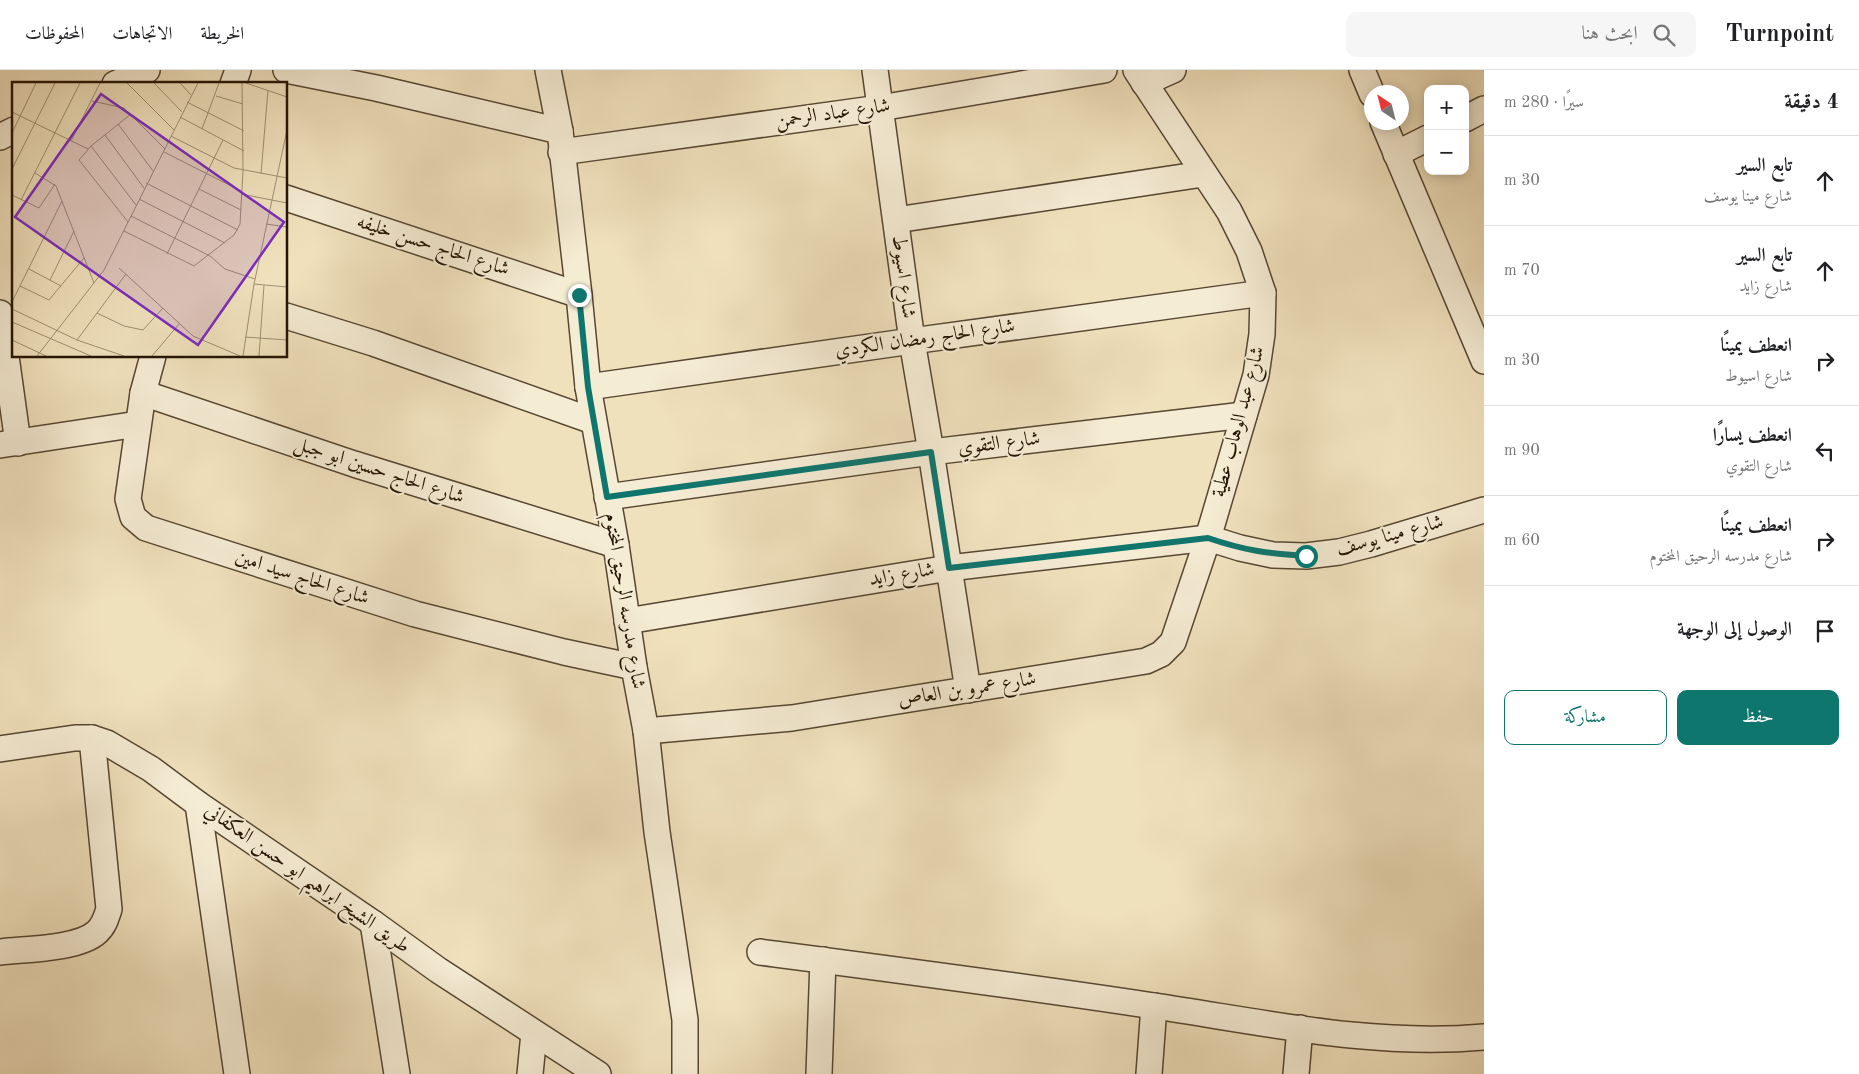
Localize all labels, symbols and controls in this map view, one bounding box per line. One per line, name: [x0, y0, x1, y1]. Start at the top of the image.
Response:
search box: [1346, 12, 1696, 57]
icon: search: [1650, 21, 1678, 49]
text: Turnpoint: [1726, 23, 1834, 47]
text: المحفوظات: [25, 25, 84, 43]
text: الاتجاهات: [112, 25, 172, 43]
text: الخريطة: [200, 25, 244, 43]
text: ابحث هنا: [1582, 25, 1638, 44]
inset map: [12, 82, 288, 358]
north arrow: [1364, 85, 1409, 130]
map controls: [1424, 85, 1469, 175]
button: +: [1424, 85, 1469, 130]
text: 4 دقيقة: [1784, 92, 1839, 113]
street label: شارع عباد الرحمن: [774, 95, 892, 138]
text: سيرًا · 280 m: [1504, 95, 1584, 111]
button: −: [1424, 130, 1469, 175]
text: تابع السير: [1737, 157, 1792, 176]
icon: ahead: [1811, 167, 1839, 195]
text: 30 m: [1504, 173, 1540, 189]
text: شارع مينا يوسف: [1704, 189, 1792, 205]
street label: شارع الحاج حسن خليفه: [352, 212, 512, 286]
street label: شارع اسيوط: [882, 234, 918, 320]
text: تابع السير: [1737, 247, 1792, 266]
icon: ahead: [1811, 257, 1839, 285]
text: 70 m: [1504, 263, 1540, 279]
text: شارع زايد: [1739, 279, 1792, 295]
route end: [568, 284, 591, 307]
street label: شارع الحاج رمضان الكردي: [834, 315, 1017, 367]
text: انعطف يمينًا: [1720, 337, 1792, 356]
street label: شارع عبد الوهاب عطية: [1209, 344, 1275, 501]
icon: right: [1811, 347, 1839, 375]
text: 30 m: [1504, 353, 1540, 369]
text: شارع اسيوط: [1725, 369, 1792, 385]
text: انعطف يسارًا: [1713, 427, 1792, 446]
street label: شارع التقوي: [957, 429, 1042, 465]
street label: شارع الحاج حسين ابو جبل: [290, 434, 466, 514]
icon: left: [1811, 437, 1839, 465]
text: 90 m: [1504, 443, 1540, 459]
text: شارع التقوي: [1726, 459, 1792, 475]
street label: شارع مدرسه الرحيق المختوم: [594, 511, 649, 691]
street label: شارع مينا يوسف: [1334, 512, 1447, 566]
text: انعطف يمينًا: [1720, 517, 1792, 536]
icon: right: [1811, 527, 1839, 555]
text: 60 m: [1504, 533, 1540, 549]
route start: [1295, 545, 1318, 568]
street label: شارع الحاج سيد امين: [231, 547, 371, 615]
text: شارع مدرسه الرحيق المختوم: [1650, 549, 1792, 565]
street label: شارع زايد: [868, 560, 937, 596]
icon: arrive: [1811, 617, 1839, 645]
text: الوصول إلى الوجهة: [1677, 621, 1792, 640]
street label: شارع عمرو بن العاص: [897, 669, 1038, 717]
button: مشاركة: [1504, 690, 1667, 745]
button: حفظ: [1677, 690, 1839, 745]
street label: طريق الشيخ ابراهيم ابو حسن العكفاني: [196, 799, 414, 964]

